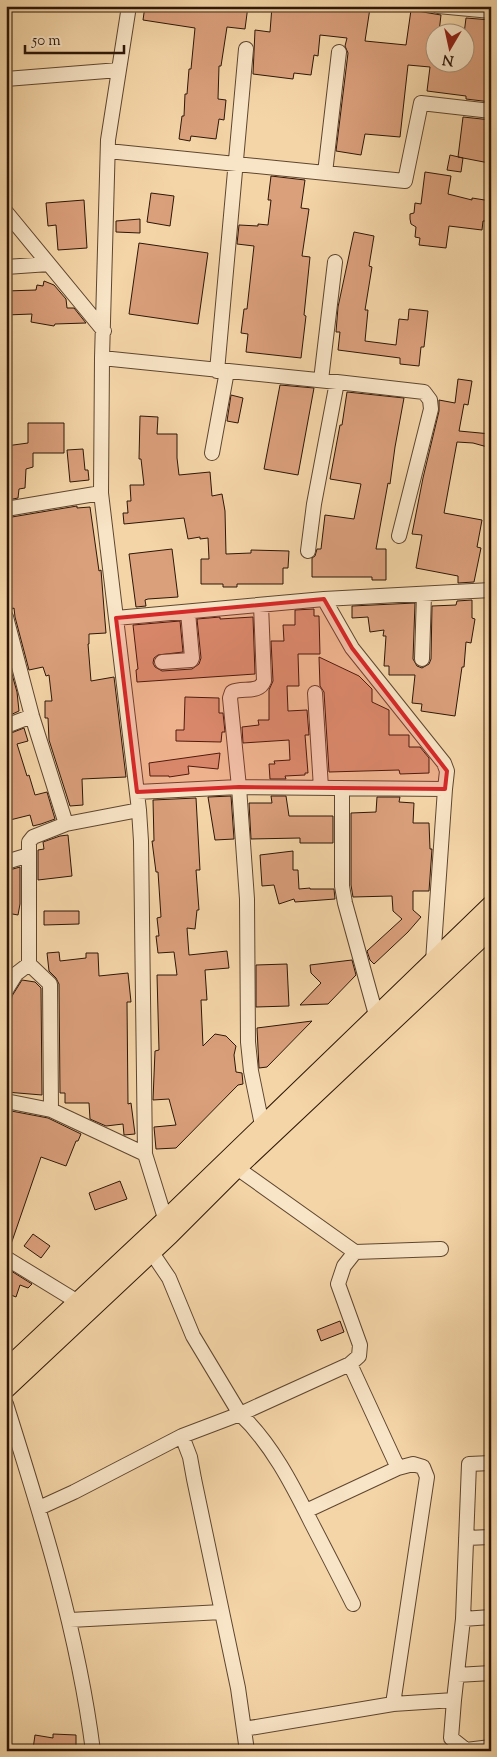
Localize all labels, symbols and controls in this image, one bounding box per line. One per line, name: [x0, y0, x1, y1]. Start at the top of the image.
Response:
scale bar: [25, 22, 124, 54]
north arrow: [424, 22, 474, 72]
text: 50 m: [31, 31, 61, 52]
text: N: [441, 48, 455, 70]

